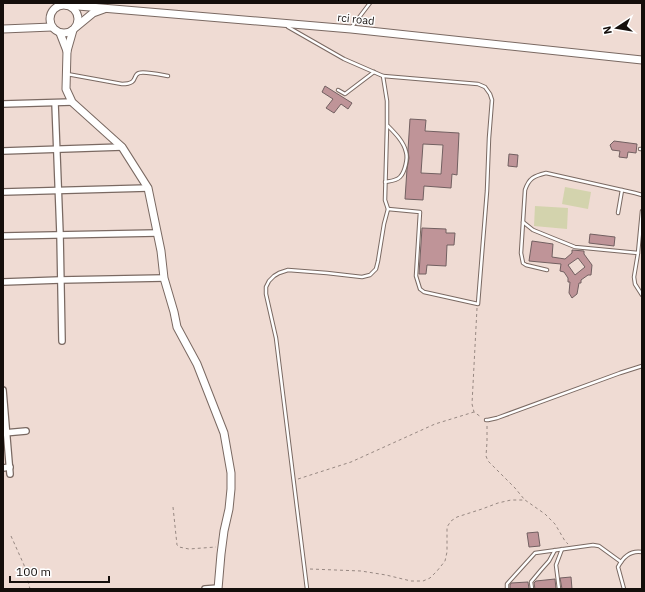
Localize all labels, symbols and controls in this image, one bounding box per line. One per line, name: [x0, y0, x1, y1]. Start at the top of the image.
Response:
north arrow: [597, 8, 637, 48]
street label: rci road: [337, 10, 375, 28]
text: N: [600, 25, 615, 35]
scale bar: [10, 558, 109, 584]
text: 100 m: [16, 564, 51, 579]

